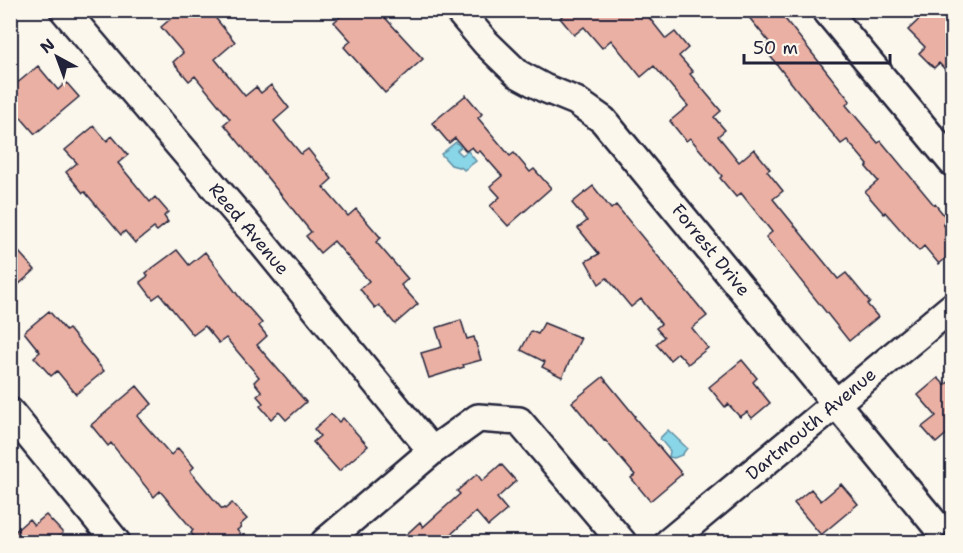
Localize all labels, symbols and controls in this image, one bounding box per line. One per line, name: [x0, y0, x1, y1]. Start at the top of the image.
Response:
north arrow: [27, 27, 87, 87]
scale bar: [744, 27, 890, 65]
text: N: [36, 34, 59, 58]
text: 50 m: [753, 36, 798, 60]
street label: Reed Avenue: [203, 178, 295, 280]
street label: Forrest Drive: [666, 199, 756, 301]
street label: Dartmouth Avenue: [741, 362, 881, 486]

